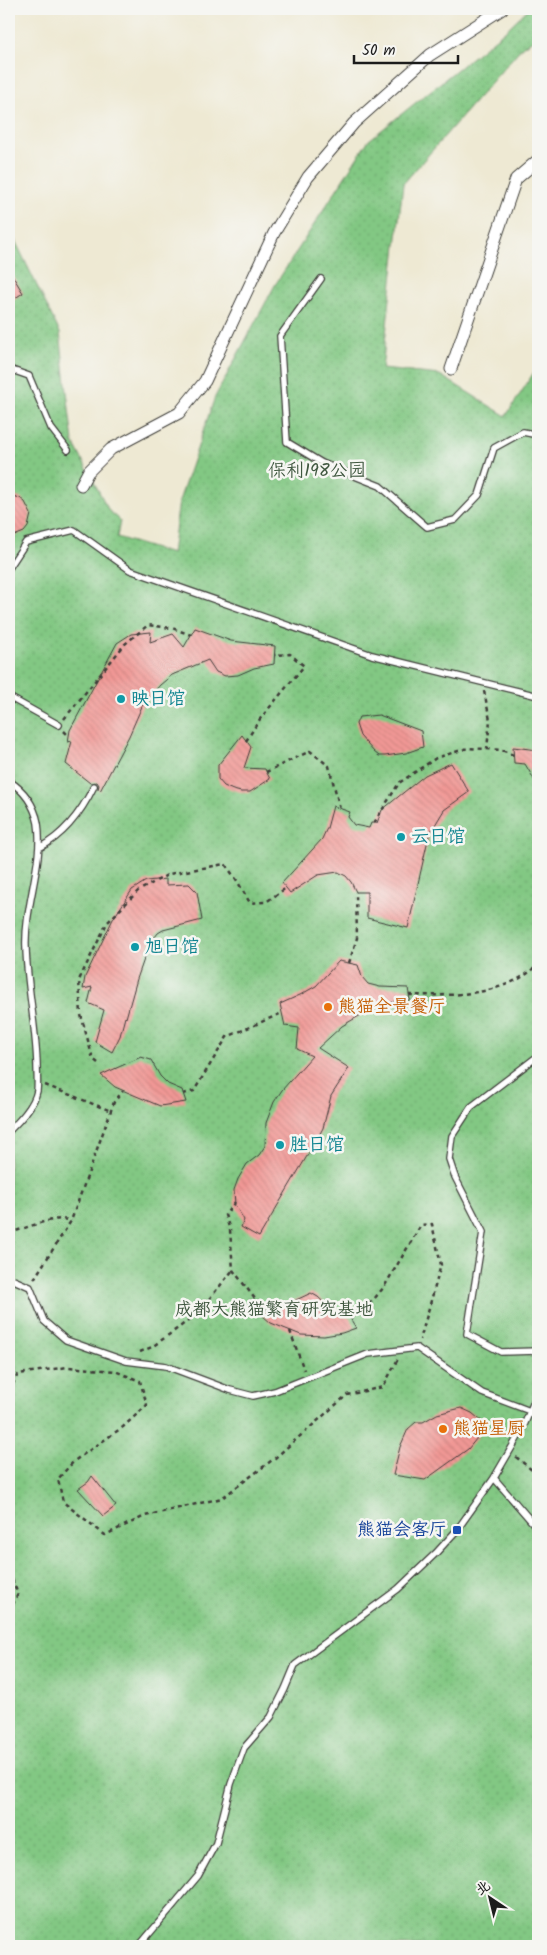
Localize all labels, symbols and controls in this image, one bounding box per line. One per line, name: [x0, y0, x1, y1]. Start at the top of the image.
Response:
scale bar: [354, 32, 458, 64]
text: 50 m: [362, 39, 396, 63]
park label: 保利198公园: [268, 457, 366, 486]
place label: 映日馆: [131, 685, 185, 714]
marker: 映日馆: [115, 693, 127, 705]
place label: 云日馆: [411, 823, 465, 852]
marker: 云日馆: [395, 831, 407, 843]
place label: 旭日馆: [145, 933, 199, 962]
marker: 旭日馆: [129, 941, 141, 953]
place label: 熊猫全景餐厅: [338, 993, 446, 1022]
marker: 熊猫全景餐厅: [322, 1001, 334, 1013]
place label: 胜日馆: [290, 1131, 344, 1160]
marker: 胜日馆: [274, 1139, 286, 1151]
park label: 成都大熊猫繁育研究基地: [175, 1296, 373, 1325]
place label: 熊猫星厨: [453, 1415, 525, 1444]
marker: 熊猫星厨: [437, 1423, 449, 1435]
place label: 熊猫会客厅: [357, 1516, 447, 1545]
marker: 熊猫会客厅: [451, 1524, 463, 1536]
north arrow: [464, 1872, 514, 1922]
text: 北: [471, 1875, 495, 1901]

